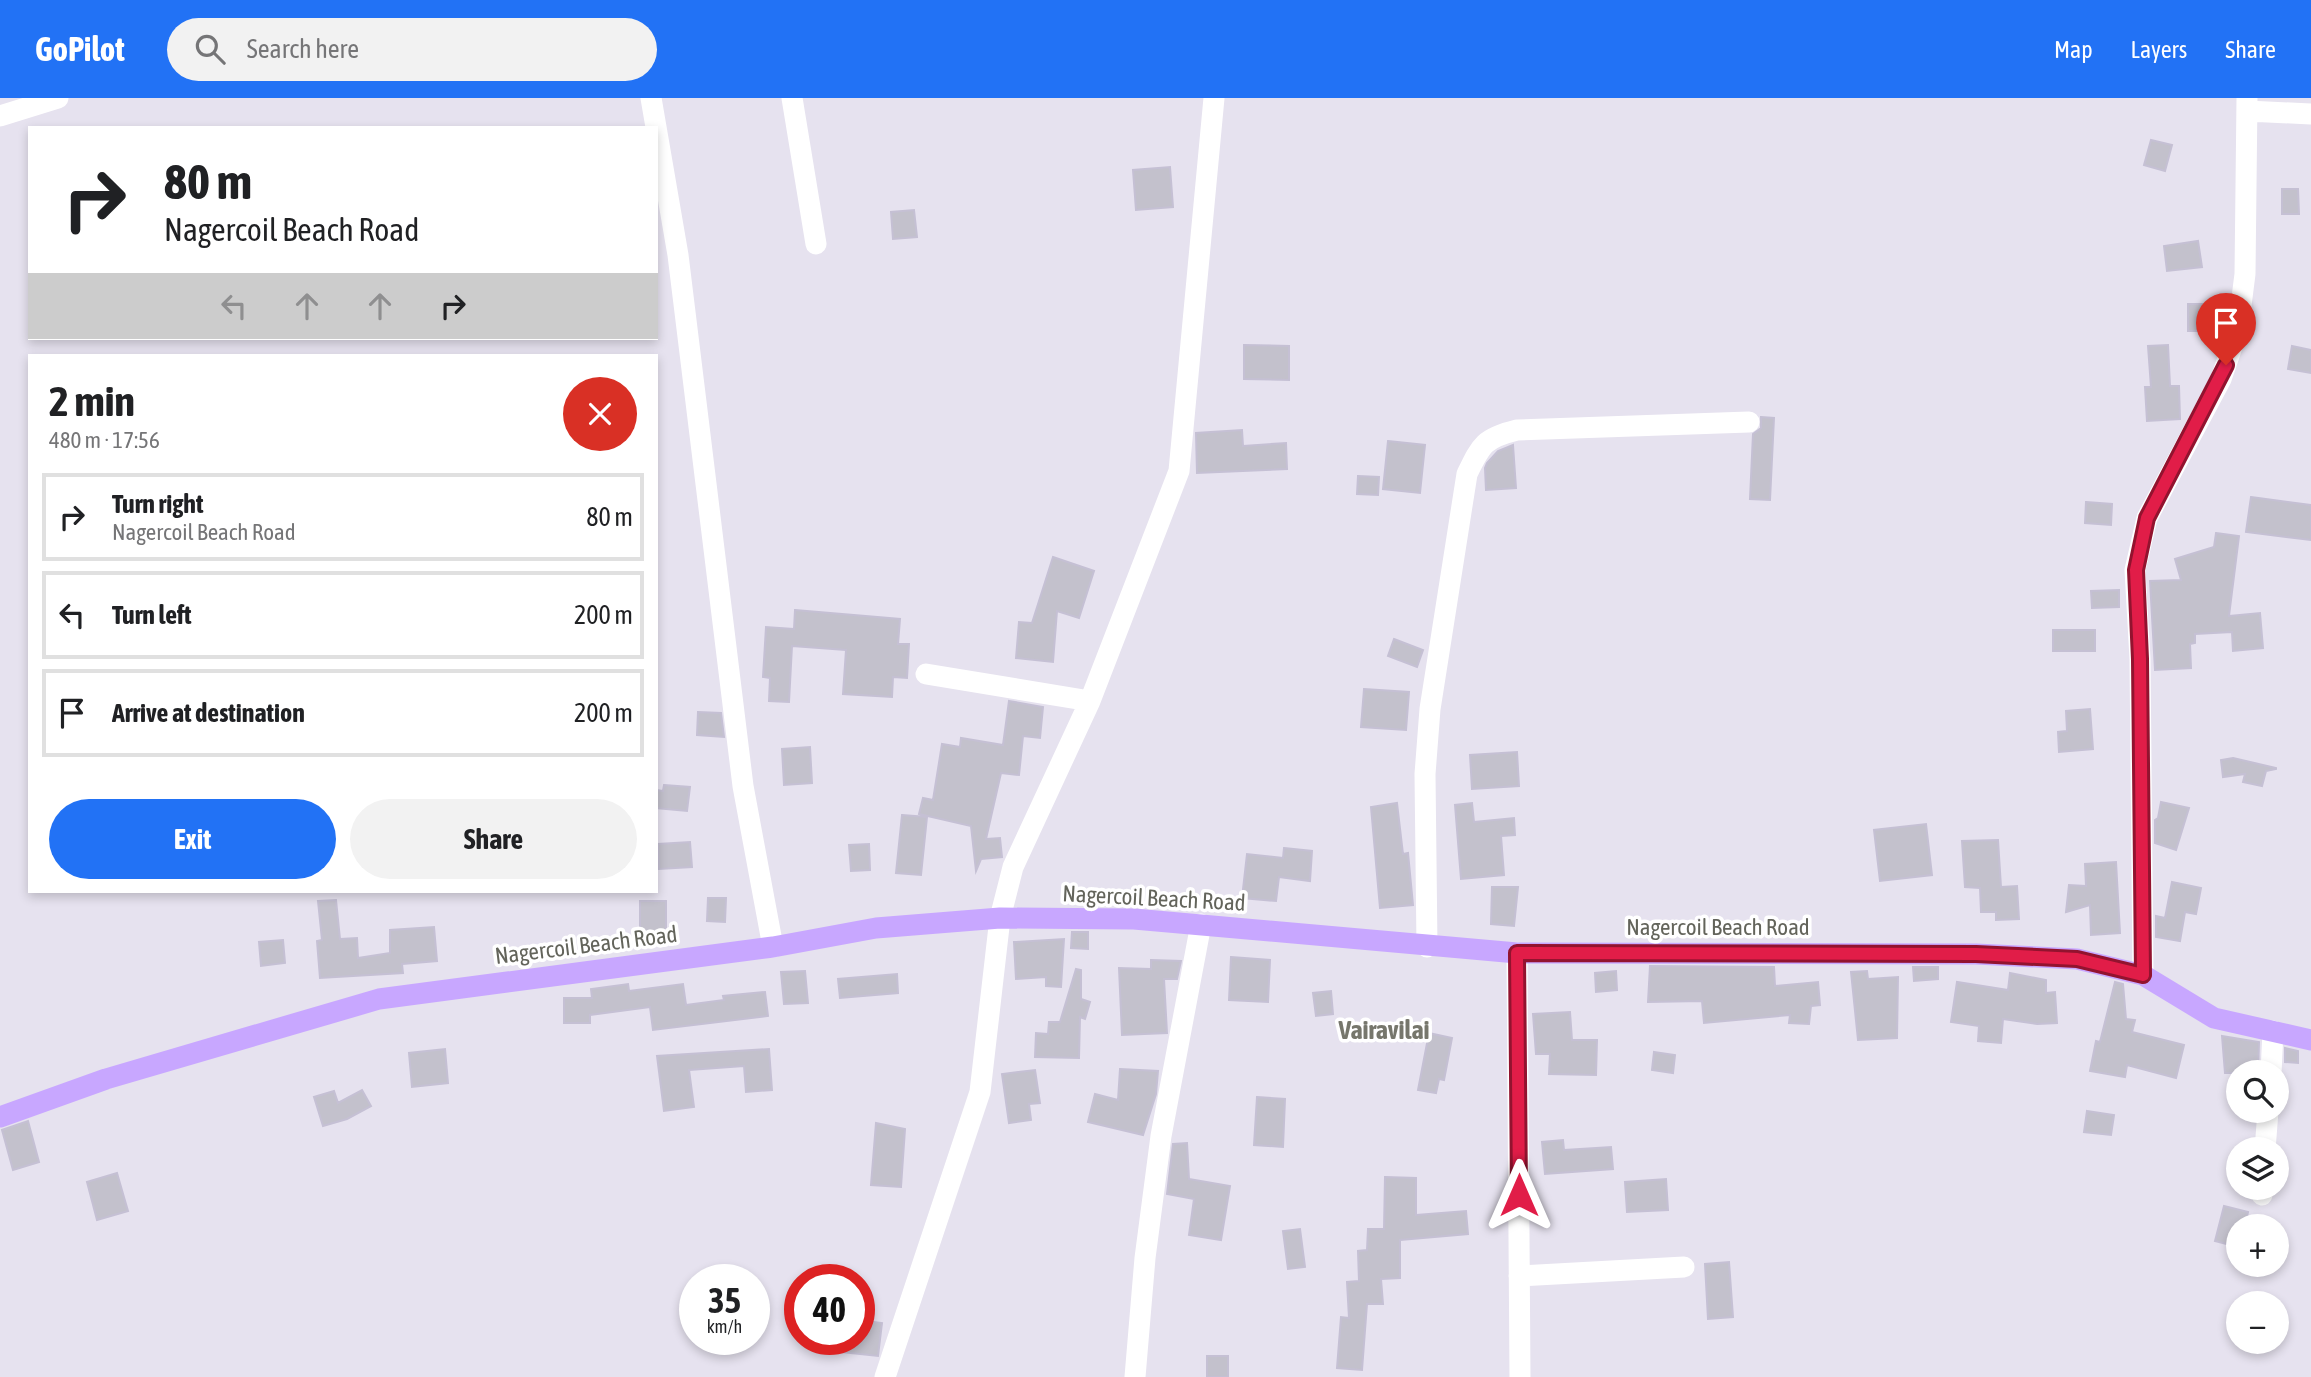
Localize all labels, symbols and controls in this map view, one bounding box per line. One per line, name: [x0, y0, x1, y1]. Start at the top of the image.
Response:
search box: [167, 18, 657, 81]
text: GoPilot: [35, 30, 125, 68]
icon: search: [191, 30, 229, 68]
text: Search here: [247, 34, 359, 64]
text: Map: [2054, 36, 2093, 63]
text: Layers: [2131, 36, 2187, 63]
text: Share: [2225, 36, 2276, 63]
text: 80 m: [164, 153, 252, 209]
icon: right: [49, 154, 140, 245]
text: Nagercoil Beach Road: [164, 211, 419, 248]
icon: left: [215, 287, 253, 325]
icon: ahead: [288, 287, 326, 325]
icon: ahead: [361, 287, 399, 325]
icon: right: [434, 287, 472, 325]
pin: [2196, 293, 2256, 365]
icon: arrive: [2207, 304, 2245, 342]
text: 2 min: [49, 377, 135, 425]
button: close: [563, 377, 637, 451]
text: 480 m · 17:56: [49, 427, 160, 453]
text: Turn right: [112, 489, 203, 519]
icon: right: [53, 498, 91, 536]
text: 80 m: [586, 502, 633, 532]
text: Nagercoil Beach Road: [112, 519, 296, 545]
icon: left: [53, 596, 91, 634]
text: Turn left: [112, 600, 192, 630]
text: 200 m: [574, 600, 633, 630]
icon: arrive: [53, 694, 91, 732]
text: Arrive at destination: [112, 698, 305, 728]
text: 200 m: [574, 698, 633, 728]
button: Exit: [49, 799, 336, 879]
button: Share: [350, 799, 637, 879]
street label: Nagercoil Beach Road: [1062, 880, 1246, 916]
street label: Nagercoil Beach Road: [1626, 914, 1810, 940]
street label: Nagercoil Beach Road: [493, 921, 679, 969]
district label: Vairavilai: [1338, 1015, 1429, 1045]
map controls: [2226, 1060, 2289, 1354]
button: search: [2226, 1060, 2289, 1123]
button: layers: [2226, 1137, 2289, 1200]
position arrow: [1482, 1158, 1556, 1232]
button: +: [2226, 1214, 2289, 1277]
speed limit sign: 40: [784, 1264, 875, 1355]
text: 35: [708, 1280, 741, 1320]
button: −: [2226, 1291, 2289, 1354]
text: km/h: [707, 1316, 742, 1337]

